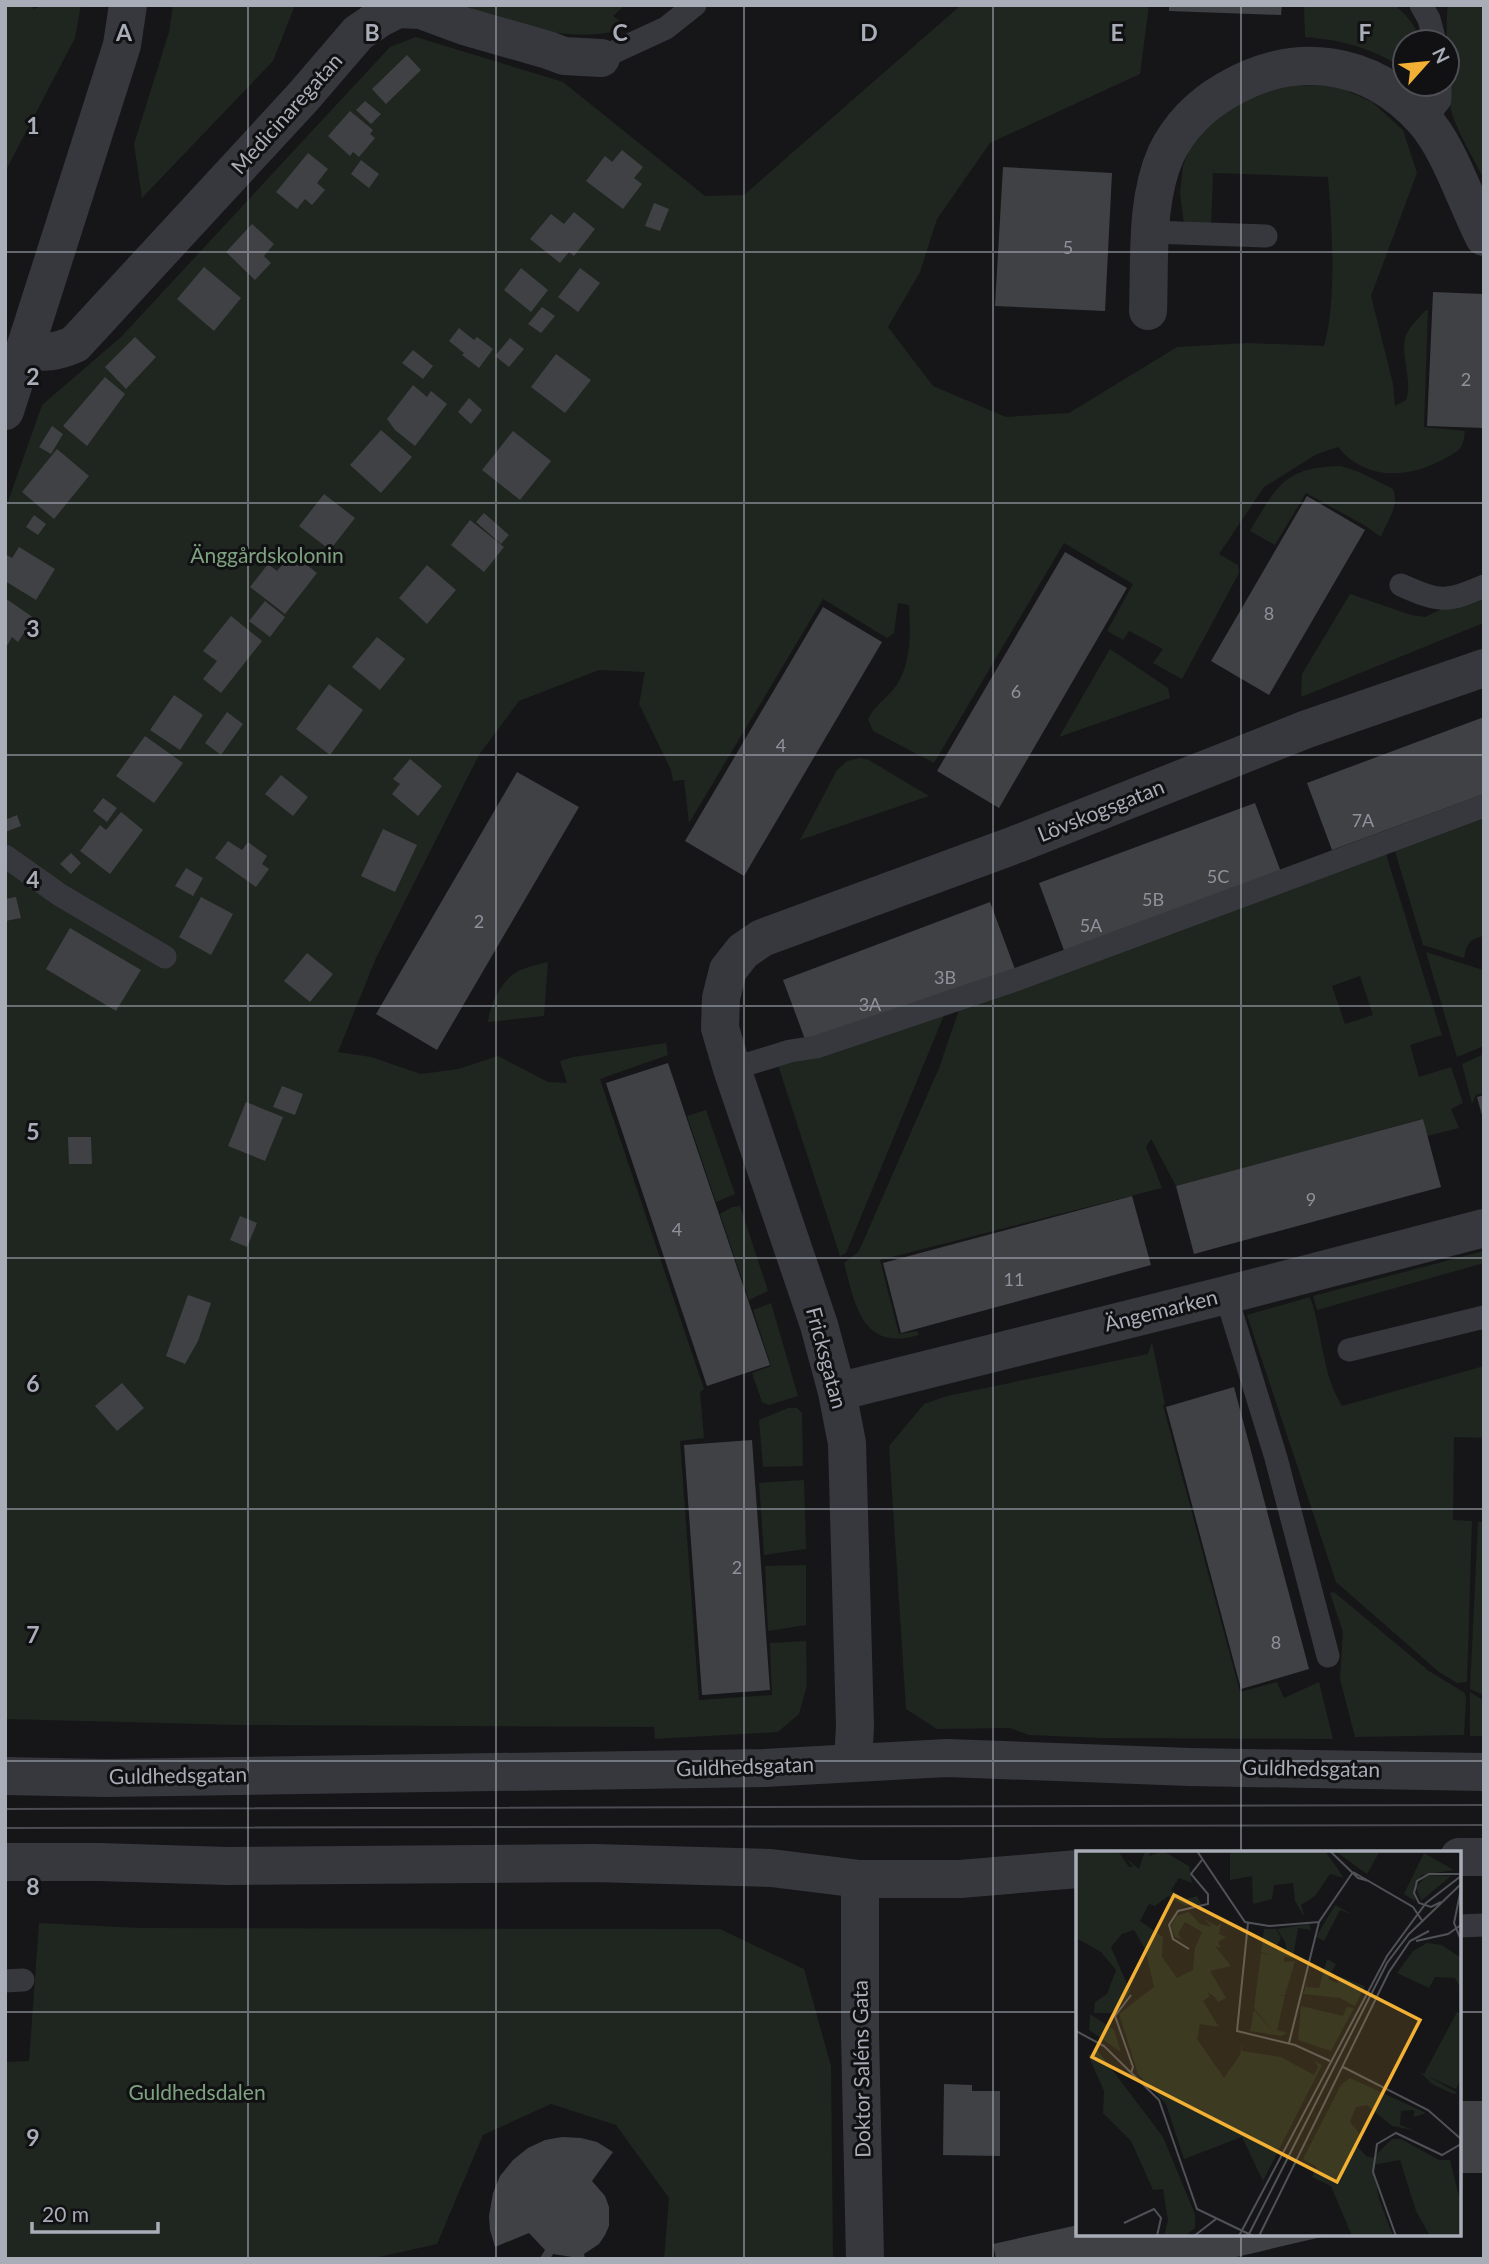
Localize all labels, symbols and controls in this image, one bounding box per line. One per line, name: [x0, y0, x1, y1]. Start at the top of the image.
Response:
text: A: [115, 18, 133, 46]
text: B: [364, 18, 380, 46]
text: C: [612, 18, 628, 46]
text: D: [860, 18, 878, 46]
text: E: [1110, 18, 1124, 46]
text: F: [1358, 18, 1372, 46]
north arrow: [1391, 28, 1461, 98]
text: N: [1428, 43, 1455, 67]
street label: Medicinaregatan: [225, 48, 347, 178]
text: 1: [26, 111, 40, 139]
house number: 5: [1063, 236, 1073, 258]
text: 2: [26, 362, 40, 390]
house number: 2: [1461, 368, 1471, 390]
park label: Änggårdskolonin: [190, 542, 344, 567]
house number: 8: [1264, 602, 1274, 624]
text: 3: [26, 614, 40, 642]
house number: 6: [1011, 680, 1021, 702]
house number: 4: [776, 734, 786, 756]
street label: Lövskogsgatan: [1034, 773, 1167, 846]
house number: 7A: [1352, 809, 1375, 831]
text: 4: [26, 865, 40, 893]
house number: 5C: [1207, 865, 1229, 887]
house number: 5B: [1142, 888, 1164, 910]
house number: 2: [474, 910, 484, 932]
house number: 5A: [1080, 914, 1103, 936]
house number: 3B: [934, 966, 956, 988]
house number: 3A: [859, 993, 882, 1015]
text: 5: [26, 1117, 40, 1145]
house number: 9: [1306, 1188, 1316, 1210]
house number: 4: [672, 1218, 682, 1240]
house number: 11: [1004, 1268, 1024, 1290]
street label: Ängemarken: [1101, 1283, 1220, 1336]
street label: Fricksgatan: [802, 1304, 853, 1411]
text: 6: [26, 1369, 40, 1397]
house number: 2: [732, 1556, 742, 1578]
text: 7: [26, 1620, 40, 1648]
house number: 8: [1271, 1631, 1281, 1653]
street label: Guldhedsgatan: [676, 1751, 814, 1780]
street label: Guldhedsgatan: [1242, 1754, 1380, 1781]
street label: Guldhedsgatan: [109, 1761, 247, 1788]
inset map: [1076, 1851, 1461, 2236]
text: 8: [26, 1872, 40, 1900]
street label: Doktor Saléns Gata: [846, 1980, 875, 2158]
park label: Guldhedsdalen: [128, 2079, 266, 2104]
text: 9: [26, 2123, 40, 2151]
scale bar: [32, 2190, 158, 2234]
text: 20 m: [42, 2201, 89, 2226]

